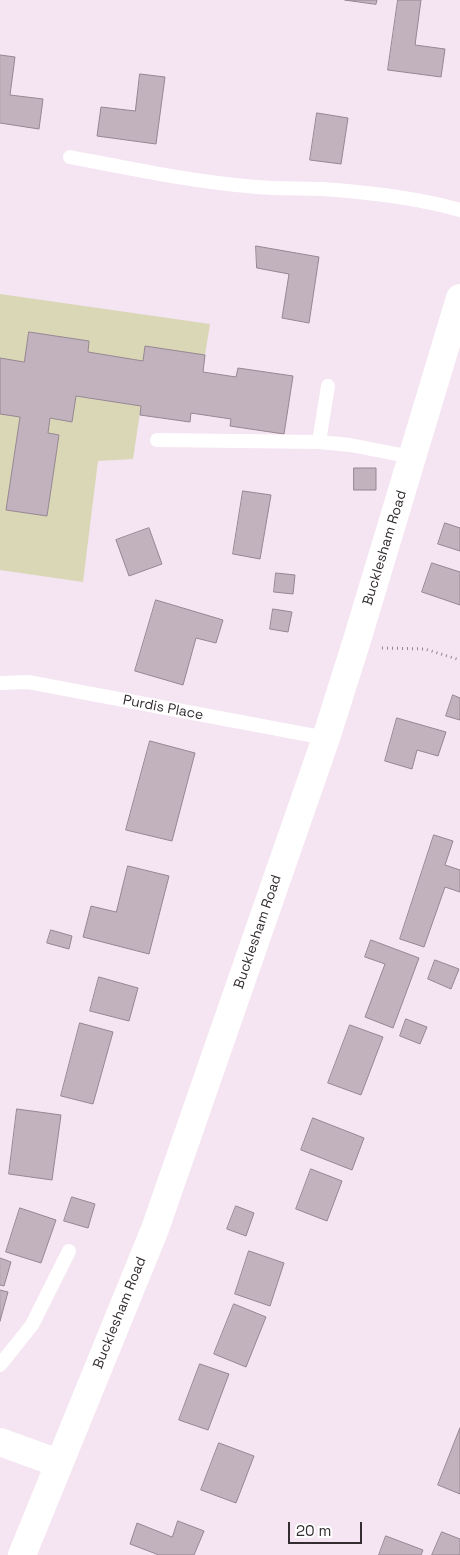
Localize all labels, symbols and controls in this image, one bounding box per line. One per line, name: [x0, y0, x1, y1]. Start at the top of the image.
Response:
street label: Bucklesham Road: [360, 488, 410, 608]
street label: Purdis Place: [121, 692, 205, 724]
street label: Bucklesham Road: [231, 873, 285, 991]
street label: Bucklesham Road: [90, 1254, 150, 1372]
scale bar: [290, 1512, 364, 1544]
text: 20 m: [296, 1521, 331, 1540]

